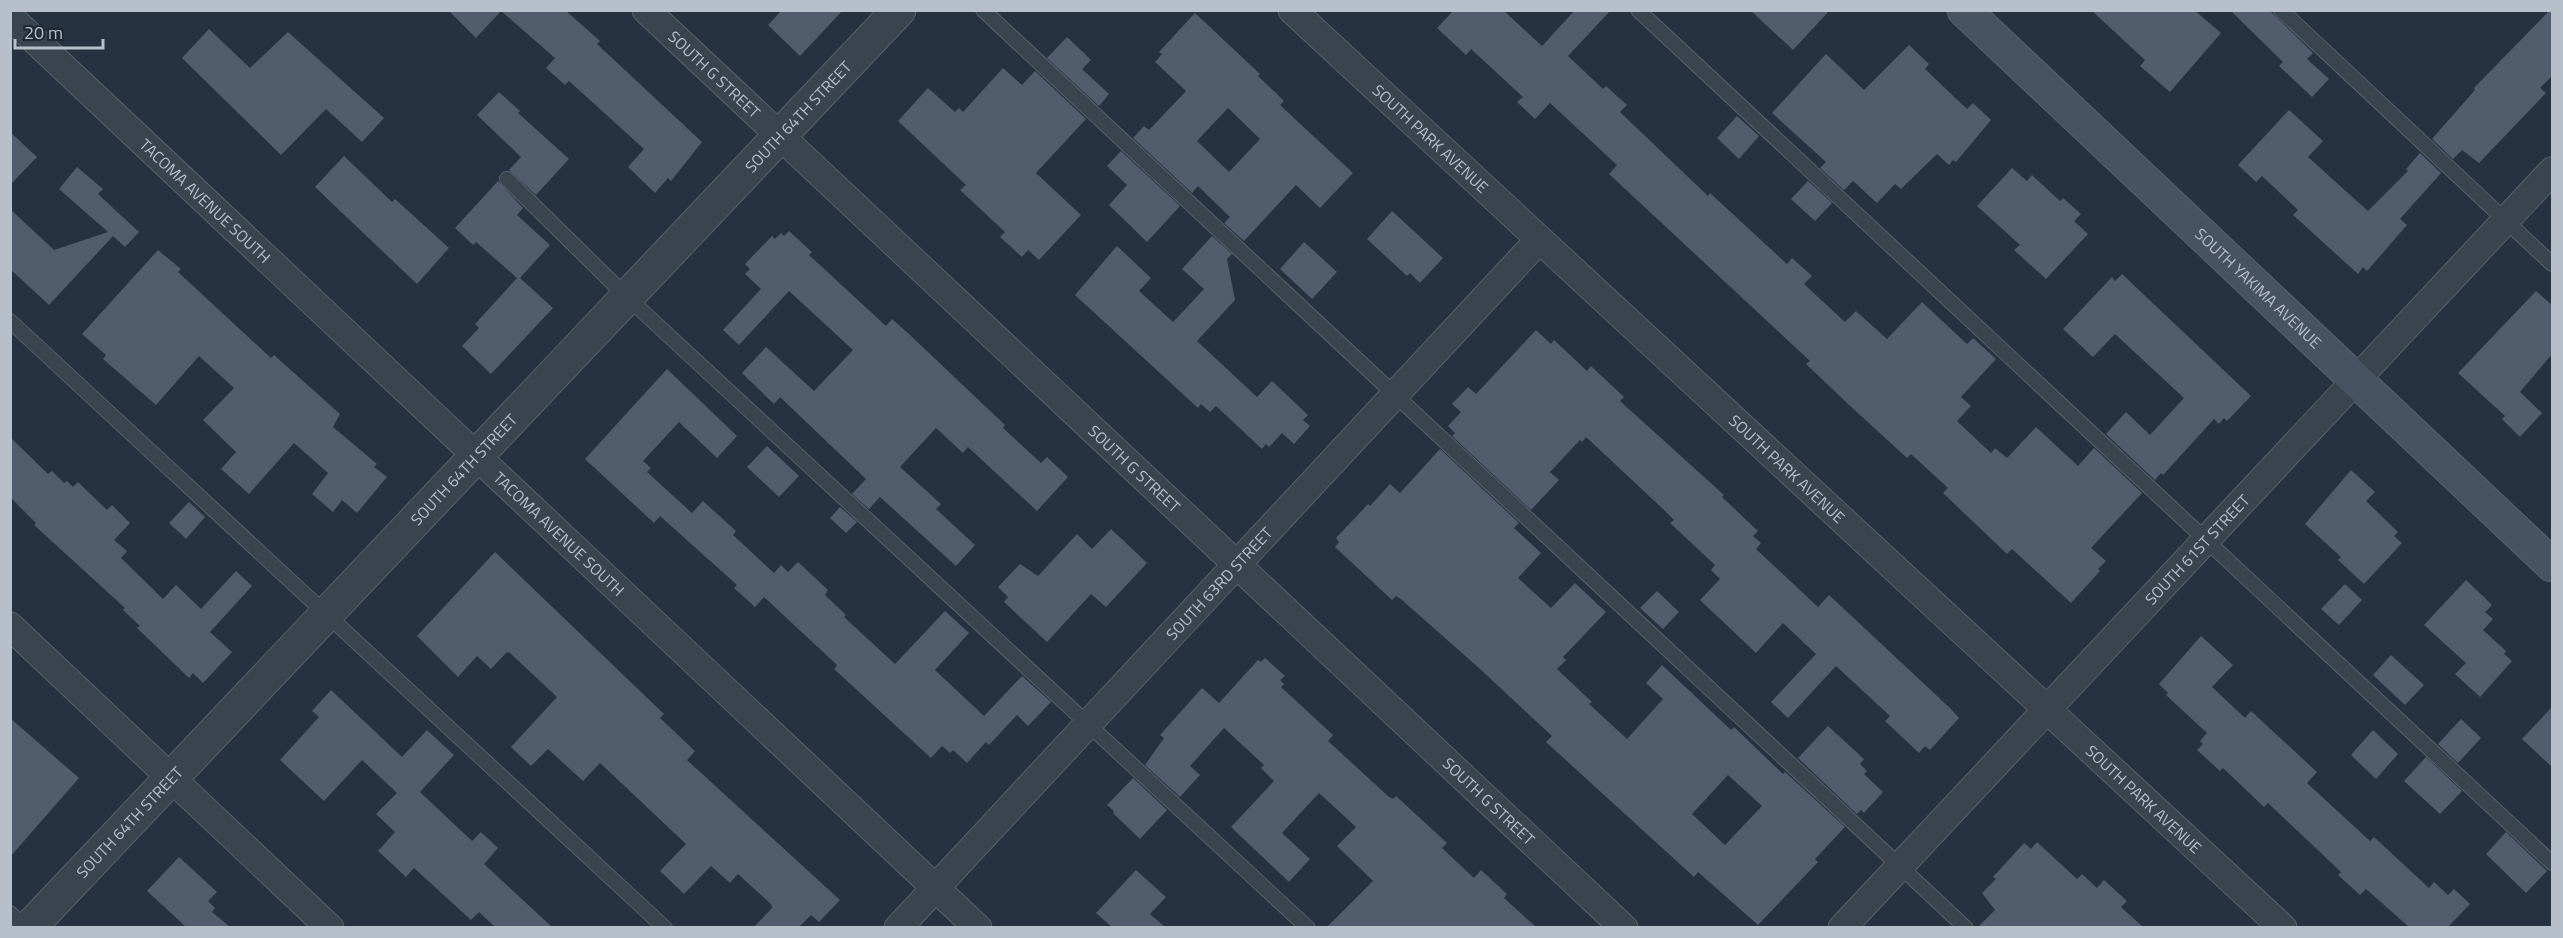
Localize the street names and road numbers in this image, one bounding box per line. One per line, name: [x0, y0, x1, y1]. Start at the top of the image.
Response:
street label: SOUTH G STREET: [663, 25, 766, 124]
street label: SOUTH 64TH STREET: [739, 55, 857, 178]
street label: SOUTH PARK AVENUE: [1367, 78, 1494, 199]
street label: TACOMA AVENUE SOUTH: [134, 133, 276, 268]
street label: SOUTH YAKIMA AVENUE: [2190, 222, 2327, 354]
street label: SOUTH 64TH STREET: [405, 408, 523, 531]
street label: SOUTH PARK AVENUE: [1724, 409, 1851, 529]
street label: SOUTH G STREET: [1083, 419, 1186, 518]
street label: TACOMA AVENUE SOUTH: [488, 466, 630, 602]
street label: SOUTH 61ST STREET: [2139, 488, 2255, 610]
street label: SOUTH 63RD STREET: [1160, 521, 1278, 645]
street label: SOUTH PARK AVENUE: [2080, 739, 2207, 859]
street label: SOUTH G STREET: [1437, 752, 1541, 851]
street label: SOUTH 64TH STREET: [70, 760, 189, 883]

